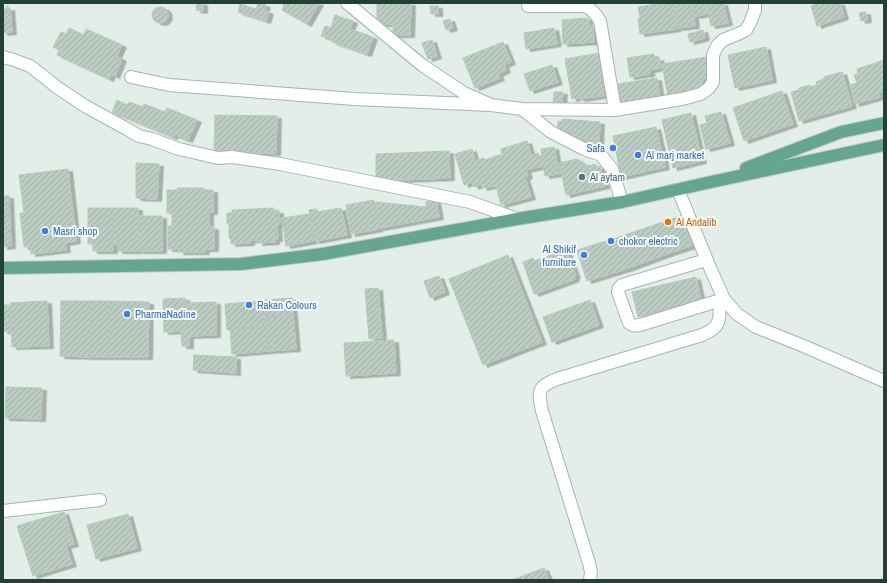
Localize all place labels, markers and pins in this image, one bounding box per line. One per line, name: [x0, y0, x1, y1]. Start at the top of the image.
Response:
place label: Safa: [586, 141, 605, 155]
marker: Safa: [608, 143, 618, 153]
place label: Al marj market: [645, 148, 705, 162]
marker: Al marj market: [633, 150, 643, 160]
place label: Al aytam: [589, 170, 625, 184]
marker: Al aytam: [577, 172, 587, 182]
place label: Al Andalib: [675, 215, 717, 229]
marker: Al Andalib: [663, 217, 673, 227]
place label: Masri shop: [53, 224, 98, 238]
marker: Masri shop: [40, 226, 50, 236]
place label: chokor electric: [619, 234, 678, 248]
marker: chokor electric: [606, 236, 616, 246]
place label: Al Shikif furniture: [541, 242, 576, 269]
marker: Al Shikif furniture: [579, 250, 589, 260]
place label: Rakan Colours: [257, 298, 317, 312]
marker: Rakan Colours: [244, 300, 254, 310]
place label: PharmaNadine: [135, 307, 196, 321]
marker: PharmaNadine: [122, 309, 132, 319]

